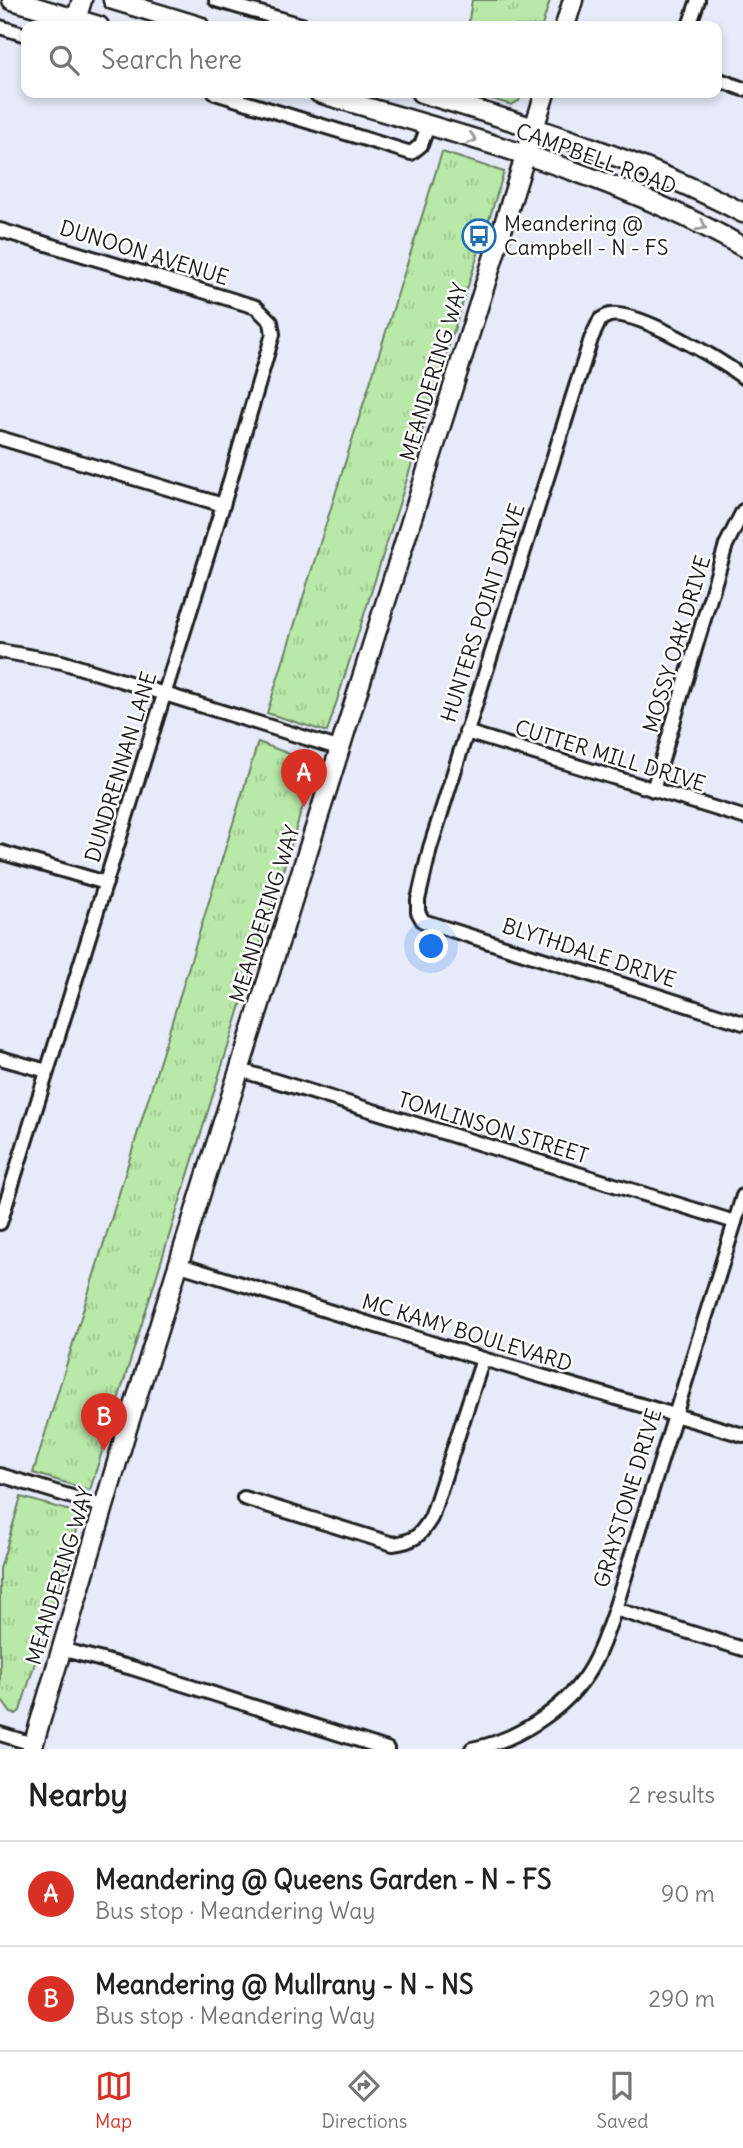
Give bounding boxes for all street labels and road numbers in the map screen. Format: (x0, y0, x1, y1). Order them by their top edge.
street label: CAMPBELL ROAD (512, 117, 680, 200)
street label: DUNOON AVENUE (56, 214, 232, 291)
street label: MEANDERING WAY (394, 279, 474, 464)
street label: HUNTERS POINT DRIVE (434, 500, 531, 726)
street label: MOSSY OAK DRIVE (637, 552, 716, 736)
street label: DUNDRENNAN LANE (79, 668, 162, 866)
street label: CUTTER MILL DRIVE (512, 714, 709, 797)
street label: MEANDERING WAY (223, 822, 306, 1006)
street label: BLYTHDALE DRIVE (499, 912, 679, 993)
street label: TOMLINSON STREET (395, 1086, 592, 1169)
street label: MC KAMY BOULEVARD (359, 1288, 576, 1377)
street label: GRAYSTONE DRIVE (587, 1405, 668, 1591)
street label: MEANDERING WAY (20, 1483, 100, 1668)

